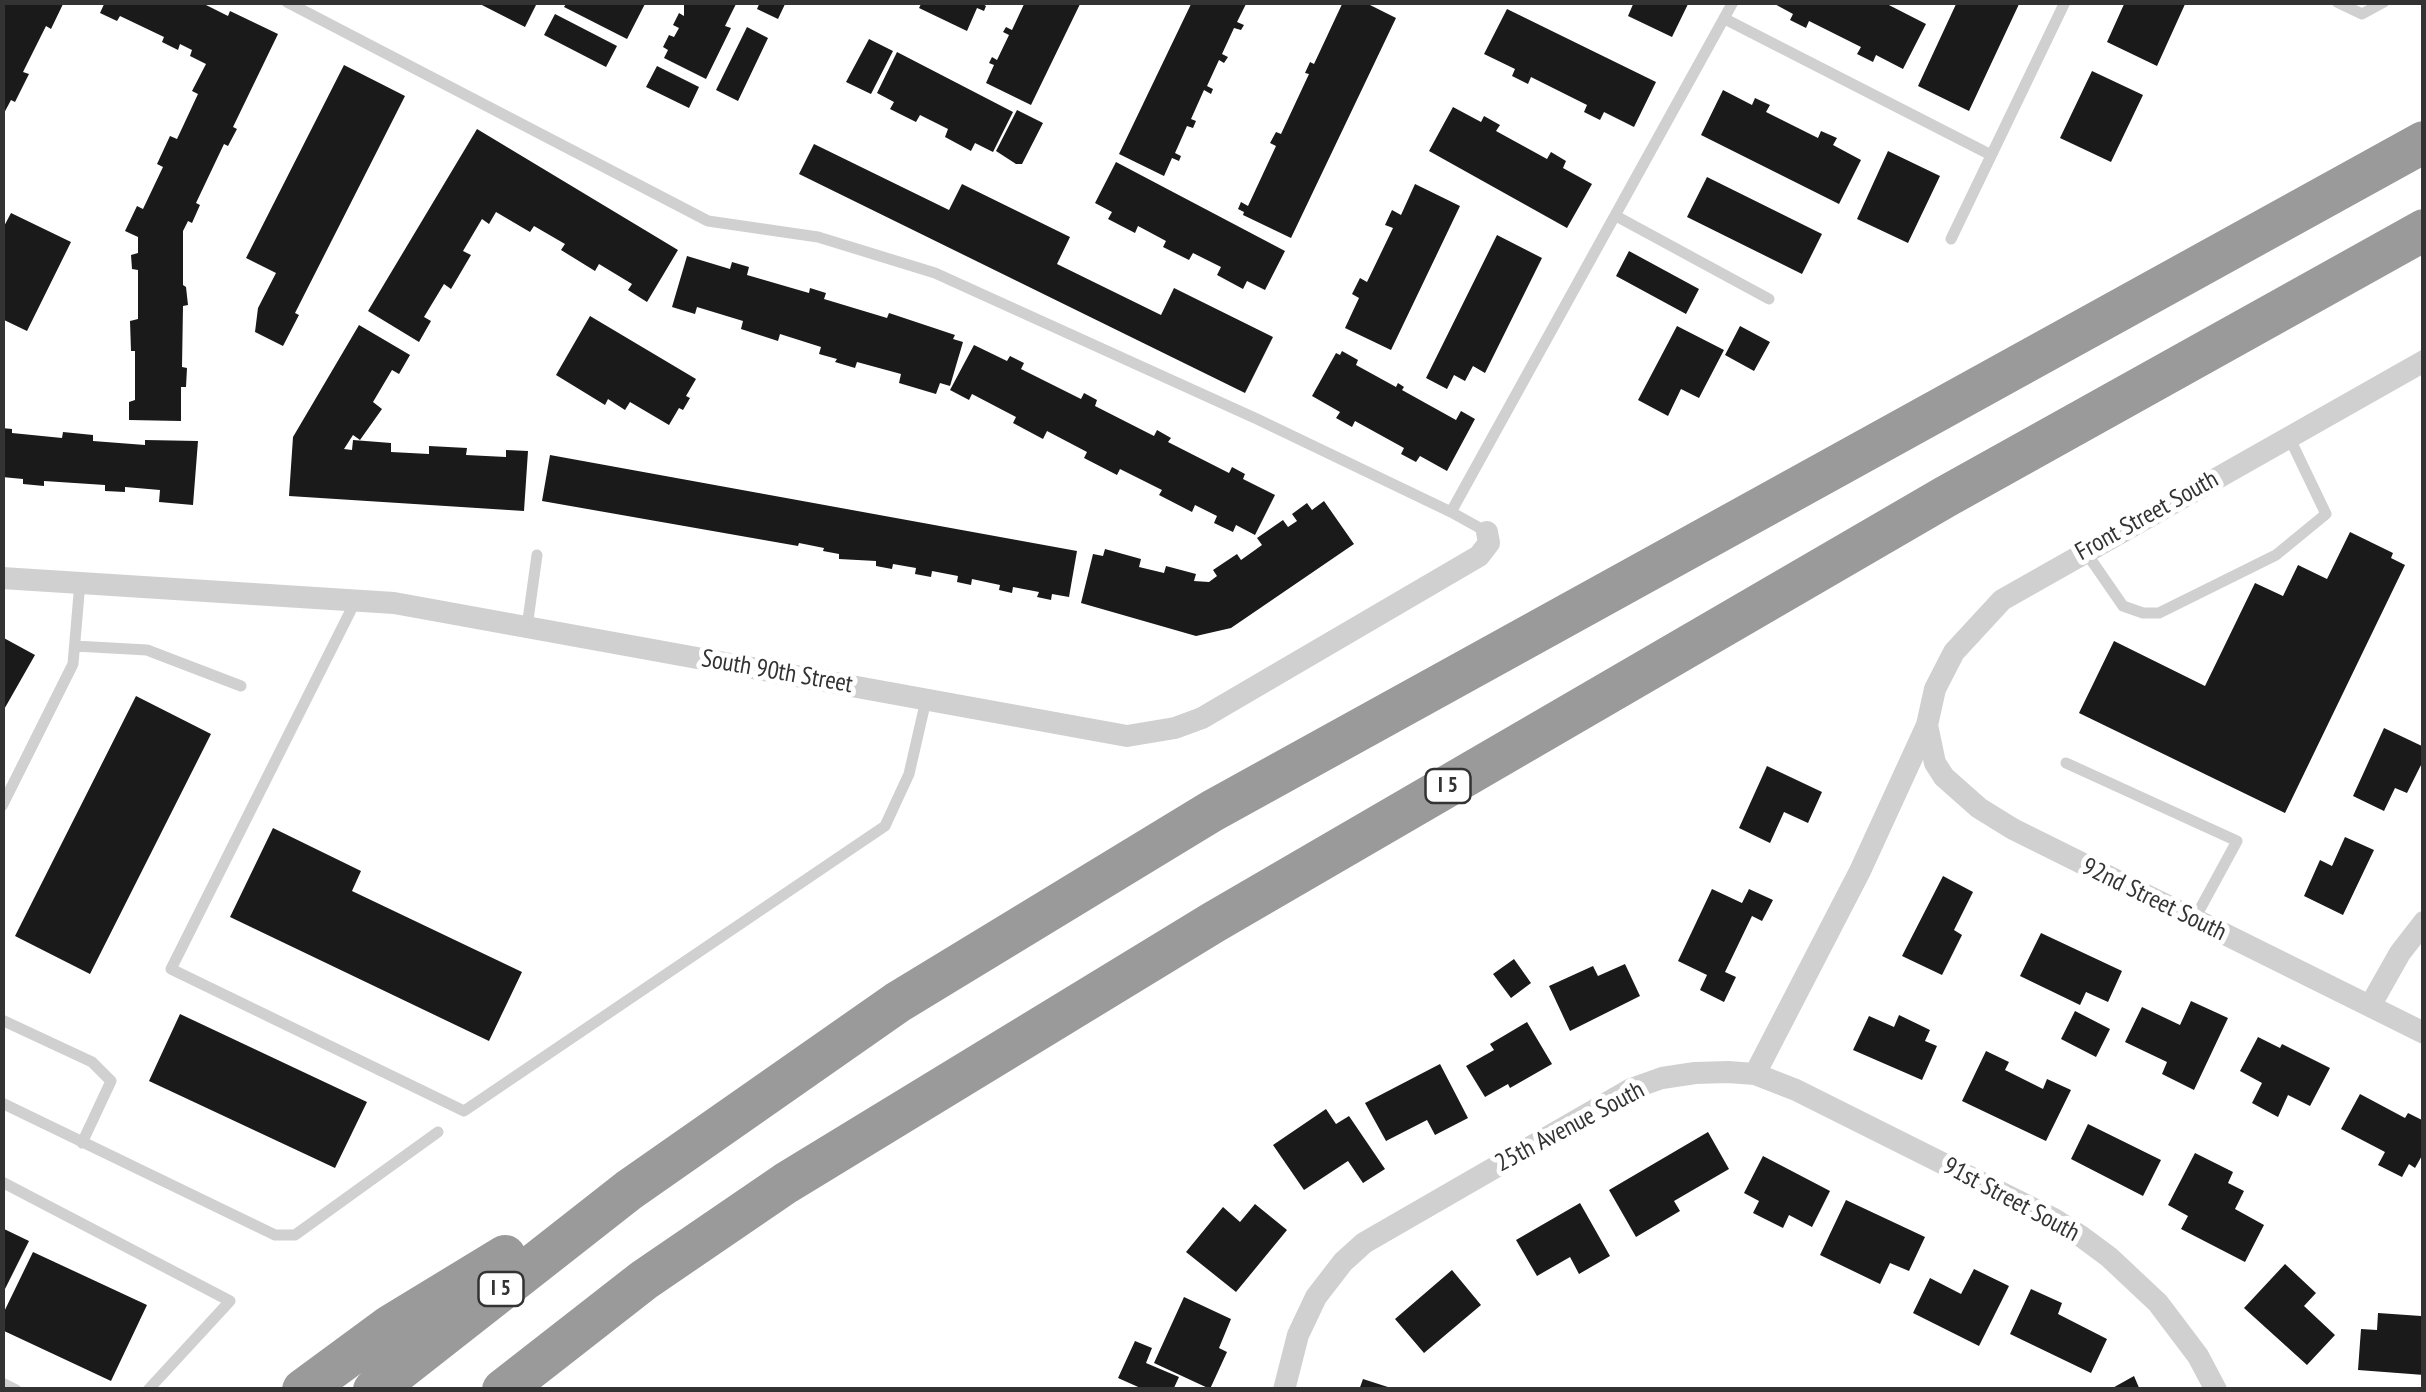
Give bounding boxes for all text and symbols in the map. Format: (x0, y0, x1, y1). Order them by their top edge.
street label: Front Street South (2070, 464, 2224, 568)
street label: South 90th Street (699, 644, 855, 700)
road number: I 5 (1426, 769, 1470, 803)
street label: 92nd Street South (2077, 852, 2231, 948)
street label: 25th Avenue South (1490, 1075, 1650, 1179)
street label: 91st Street South (1938, 1151, 2084, 1249)
road number: I 5 (478, 1272, 524, 1306)

